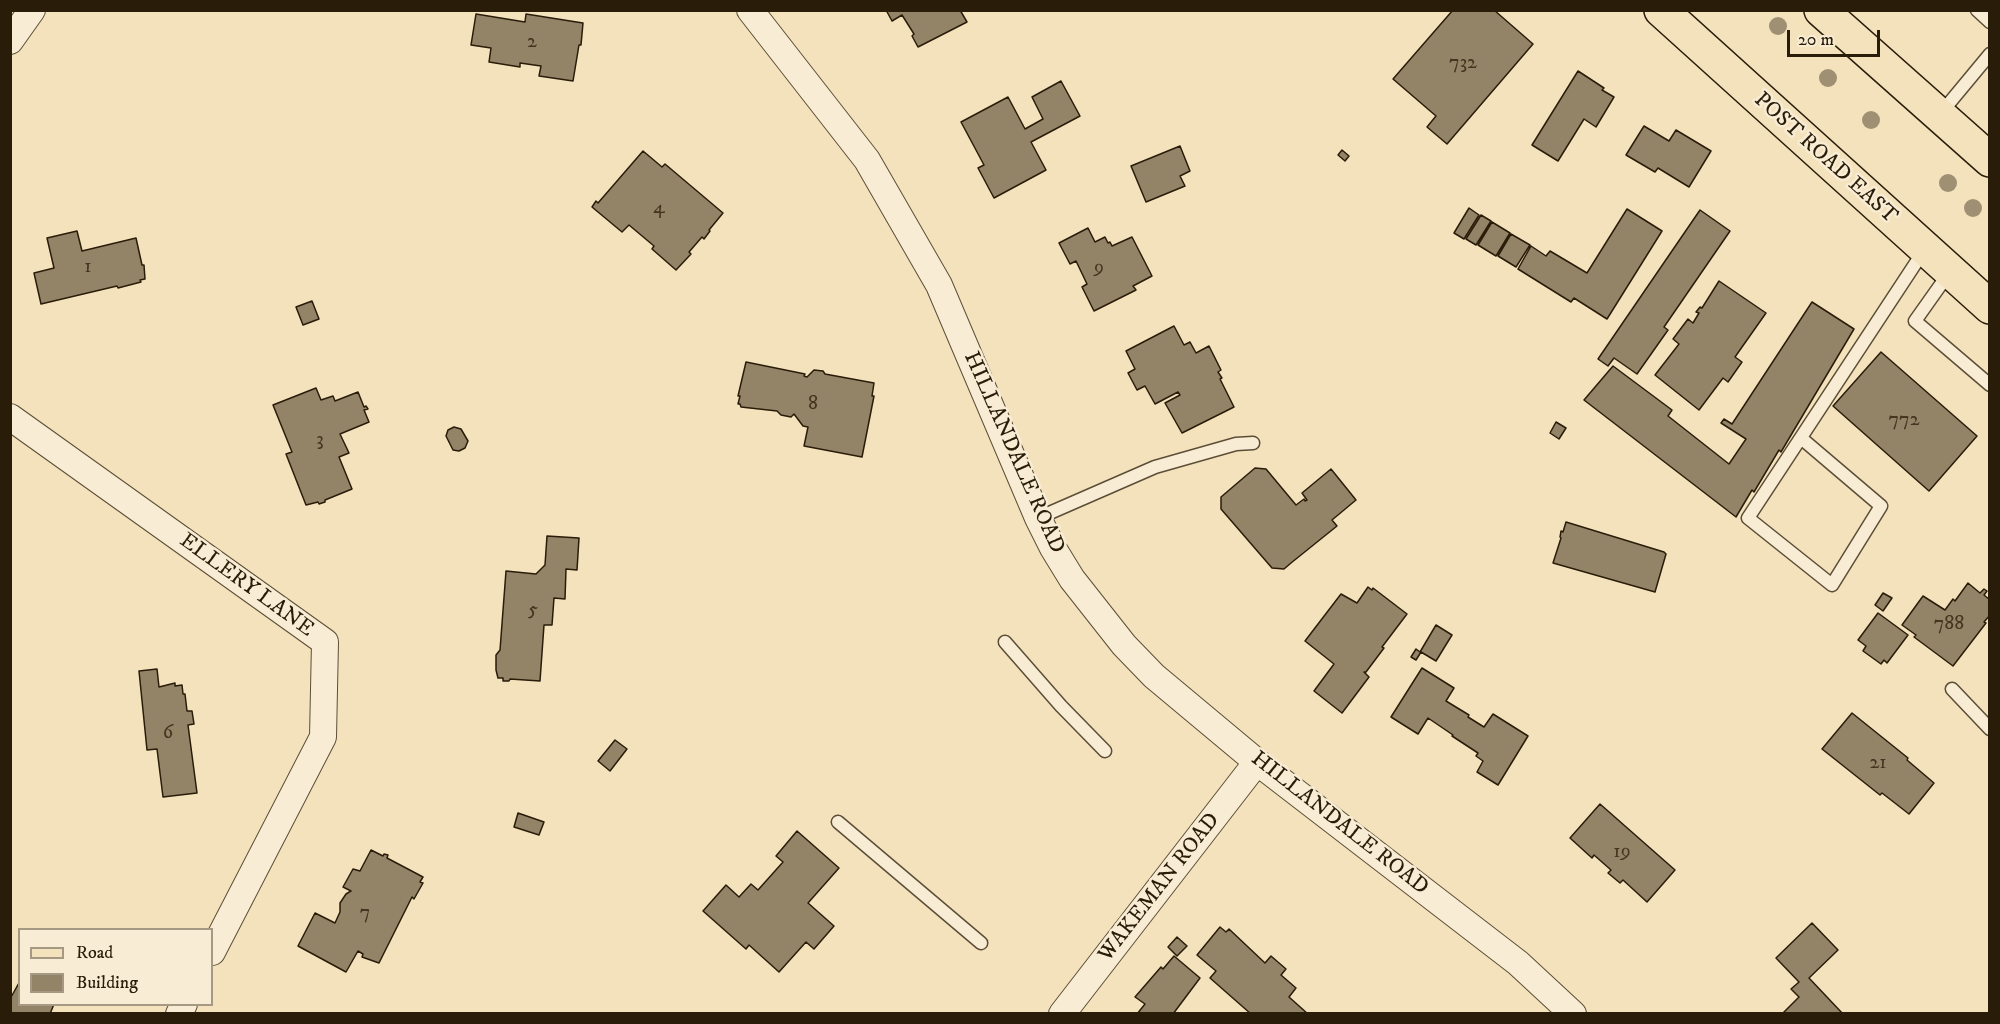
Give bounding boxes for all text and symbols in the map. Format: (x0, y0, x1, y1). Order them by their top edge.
scale bar (1790, 18, 1883, 56)
text: 20 m (1798, 29, 1834, 51)
house number: 2 (527, 31, 537, 55)
house number: 732 (1449, 52, 1477, 76)
street label: POST ROAD EAST (1748, 88, 1902, 230)
house number: 4 (653, 197, 665, 221)
house number: 1 (84, 256, 92, 280)
house number: 9 (1094, 257, 1104, 281)
street label: HILLANDALE ROAD (957, 348, 1069, 558)
house number: 8 (808, 393, 818, 417)
house number: 772 (1889, 409, 1919, 433)
house number: 3 (316, 429, 324, 453)
street label: ELLERY LANE (174, 528, 318, 644)
house number: 5 (528, 599, 538, 623)
house number: 788 (1934, 613, 1964, 637)
house number: 6 (163, 722, 173, 746)
street label: HILLANDALE ROAD (1245, 746, 1433, 902)
house number: 21 (1869, 752, 1887, 776)
street label: WAKEMAN ROAD (1094, 808, 1226, 968)
house number: 19 (1613, 841, 1631, 865)
house number: 7 (360, 902, 370, 926)
legend (18, 928, 213, 1006)
text: Road (76, 942, 113, 964)
text: Building (76, 972, 138, 994)

